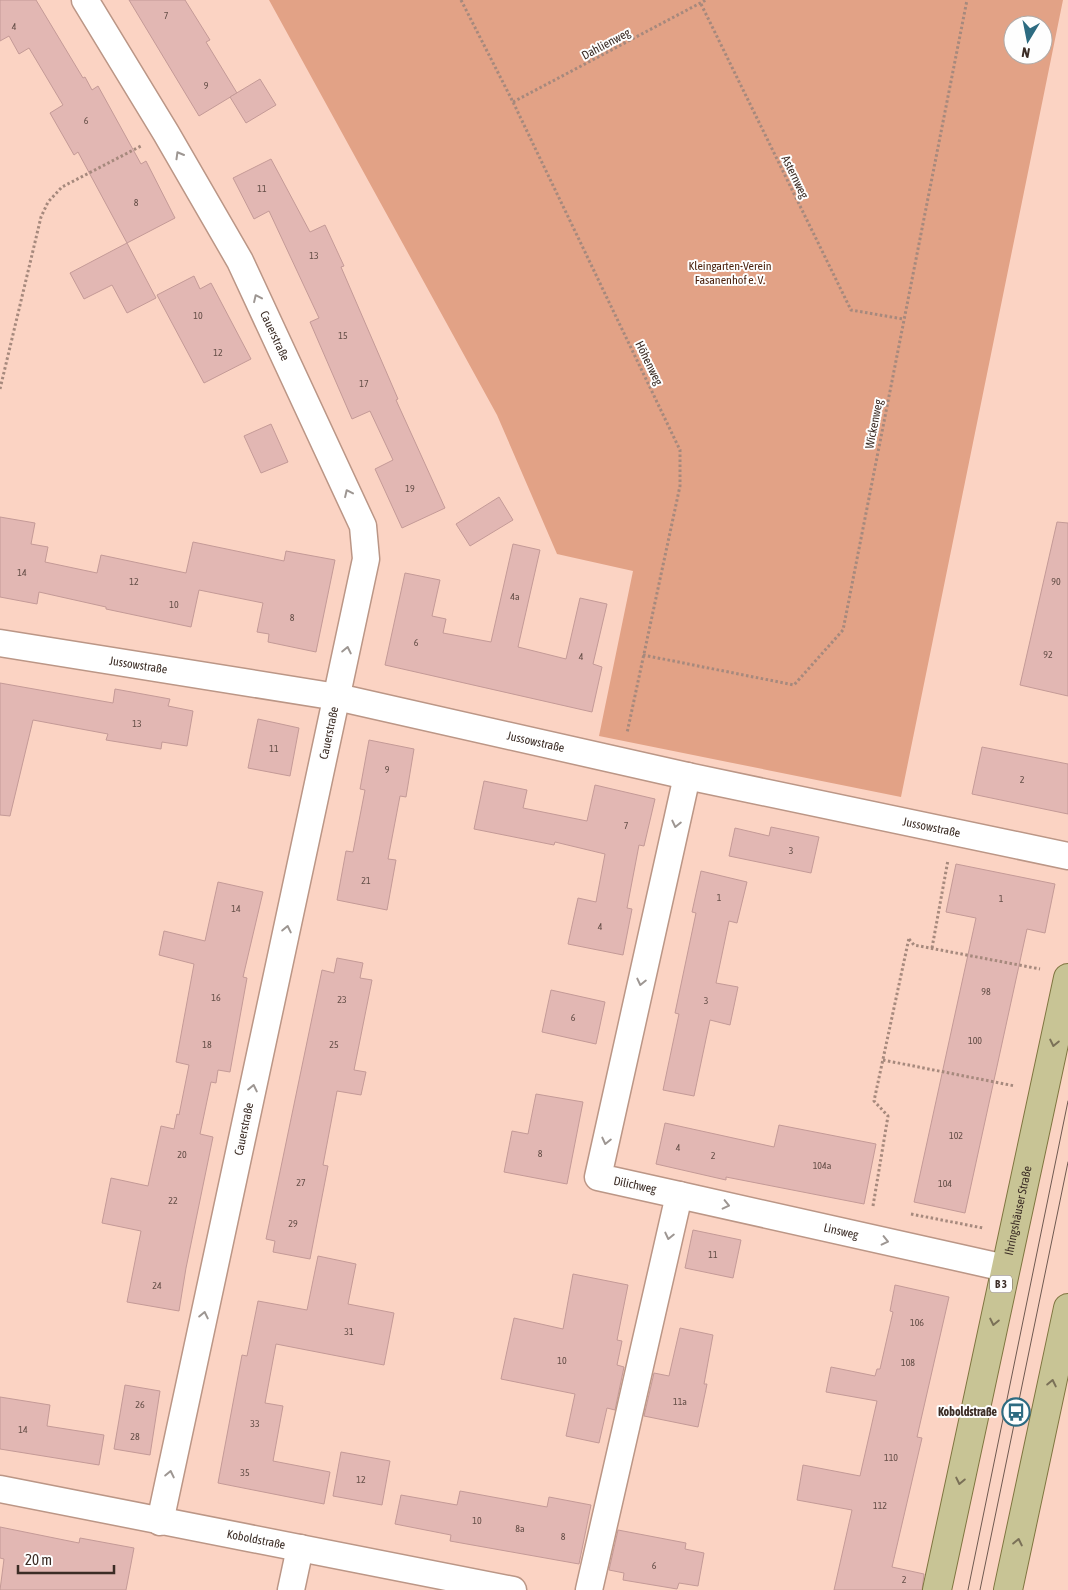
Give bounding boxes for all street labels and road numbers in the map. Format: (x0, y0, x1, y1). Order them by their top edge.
street label: Dahlienweg (579, 25, 633, 63)
street label: Asternweg (779, 153, 812, 201)
street label: Cauerstraße (257, 309, 292, 363)
street label: Höhenweg (632, 339, 666, 388)
street label: Wickenweg (862, 397, 886, 450)
street label: Jussowstraße (108, 654, 168, 677)
street label: Cauerstraße (317, 705, 341, 761)
street label: Jussowstraße (506, 729, 566, 755)
street label: Jussowstraße (901, 814, 962, 840)
street label: Cauerstraße (232, 1101, 256, 1157)
street label: Ihringshäuser Straße (1002, 1165, 1035, 1257)
street label: Dilichweg (612, 1174, 658, 1197)
street label: Linsweg (822, 1221, 860, 1242)
road number: B 3 (990, 1276, 1012, 1292)
street label: Koboldstraße (226, 1527, 286, 1552)

